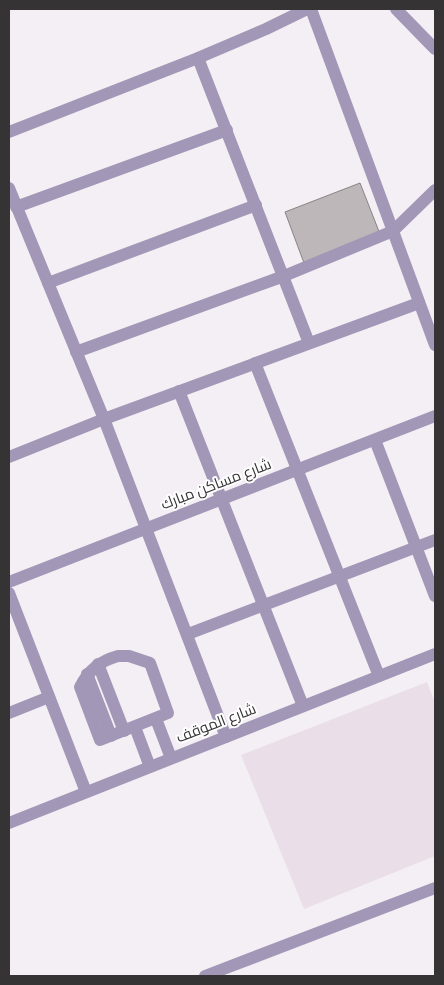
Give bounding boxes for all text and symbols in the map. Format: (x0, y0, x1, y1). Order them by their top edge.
street label: شارع مساكن مبارك (157, 453, 275, 515)
street label: شارع الموقف (173, 698, 259, 748)

